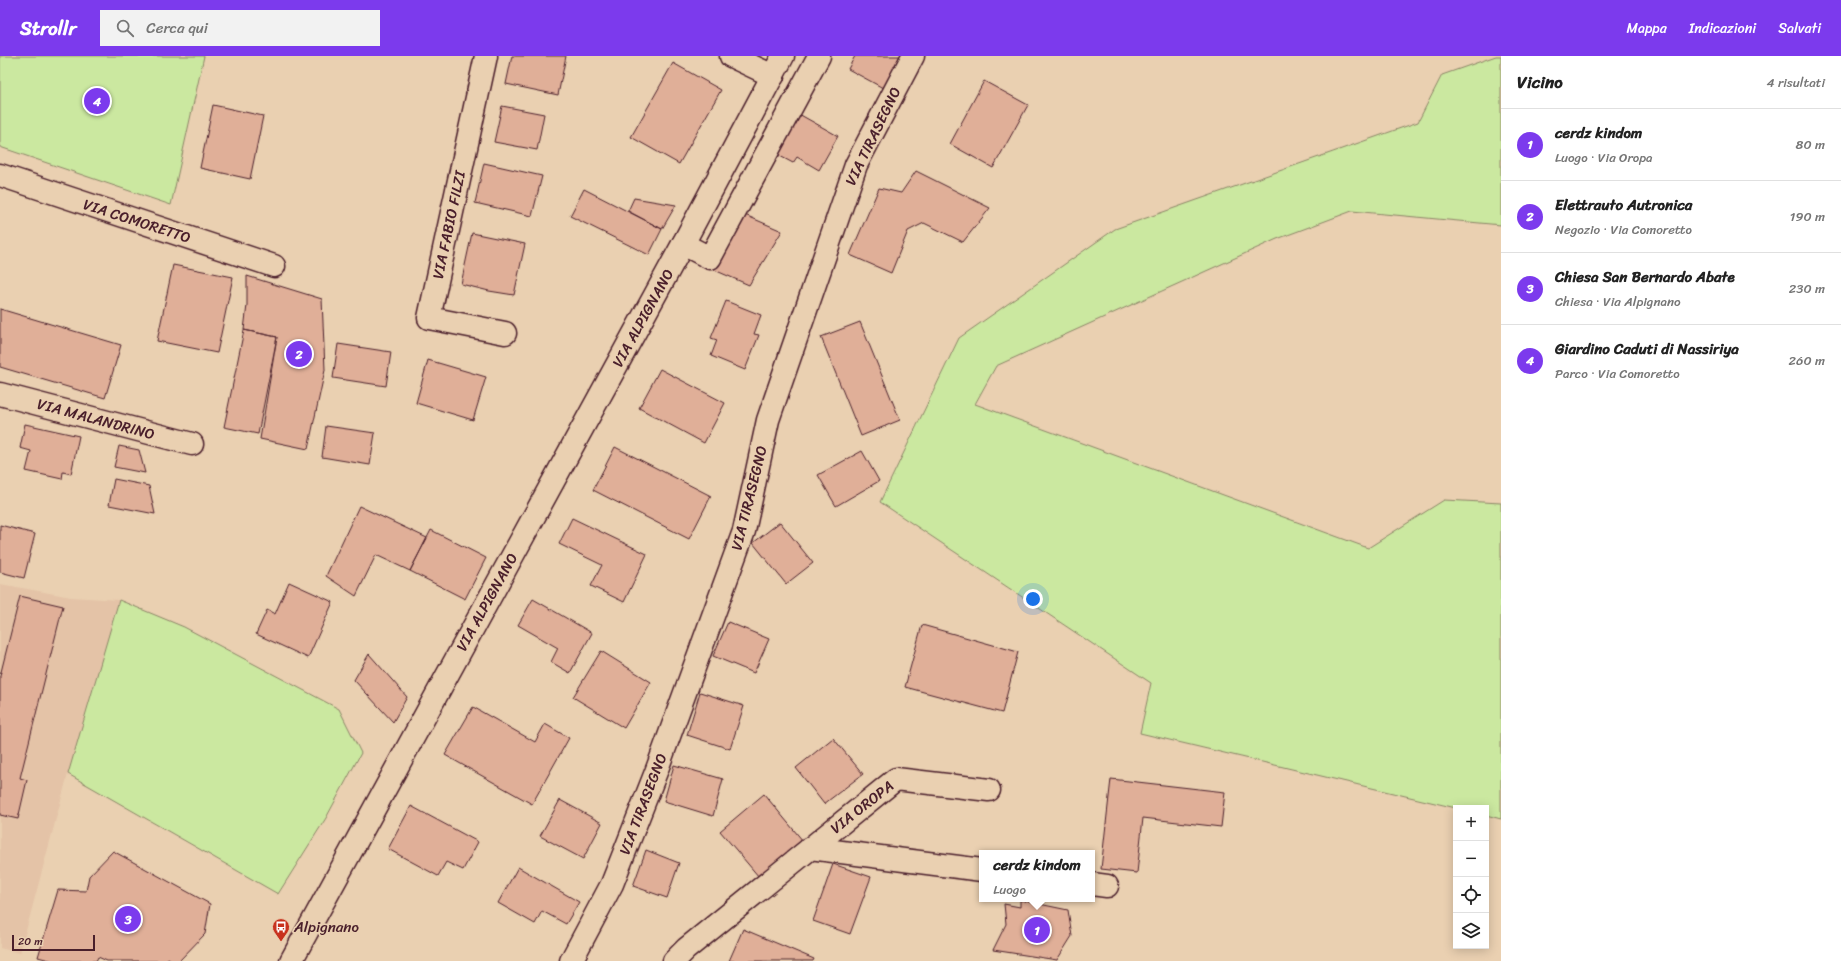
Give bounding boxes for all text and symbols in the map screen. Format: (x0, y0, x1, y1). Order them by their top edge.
search box (100, 10, 380, 46)
text: Strollr (20, 12, 76, 45)
text: Cerca qui (146, 15, 208, 41)
text: Mappa (1626, 16, 1667, 41)
text: Indicazioni (1689, 16, 1756, 41)
text: Salvati (1778, 16, 1821, 41)
icon: search (114, 17, 136, 39)
text: Vicino (1517, 67, 1563, 97)
text: 4 risultati (1766, 71, 1825, 94)
street label: VIA TIRASEGNO (838, 82, 908, 190)
pin: 4 (84, 86, 110, 116)
text: cerdz kindom (1555, 120, 1642, 146)
text: 1 (1527, 133, 1533, 156)
text: 80 m (1796, 133, 1825, 156)
text: Luogo · Via Oropa (1555, 146, 1653, 169)
street label: VIA FABIO FILZI (425, 168, 473, 281)
street label: VIA COMORETTO (80, 191, 194, 251)
text: Elettrauto Autronica (1555, 192, 1692, 218)
text: 2 (1526, 205, 1534, 228)
text: 190 m (1790, 205, 1825, 228)
text: Negozio · Via Comoretto (1555, 218, 1692, 241)
street label: VIA ALPIGNANO (605, 264, 681, 372)
text: Chiesa San Bernardo Abate (1555, 264, 1735, 290)
text: 3 (1526, 277, 1534, 300)
text: 230 m (1789, 277, 1825, 300)
text: Chiesa · Via Alpignano (1555, 290, 1681, 313)
text: Giardino Caduti di Nassiriya (1555, 336, 1739, 362)
pin: 2 (286, 339, 312, 369)
text: 4 (1526, 349, 1534, 372)
text: 260 m (1789, 349, 1825, 372)
text: Parco · Via Comoretto (1555, 362, 1680, 385)
street label: VIA MALANDRINO (34, 391, 158, 447)
street label: VIA TIRASEGNO (723, 443, 775, 553)
street label: VIA ALPIGNANO (449, 548, 525, 656)
your location (1023, 589, 1043, 609)
street label: VIA TIRASEGNO (612, 749, 674, 859)
street label: VIA OROPA (824, 774, 900, 840)
map controls (1453, 805, 1489, 949)
button: + (1453, 805, 1489, 841)
button: − (1453, 841, 1489, 877)
popup (979, 850, 1095, 902)
text: cerdz kindom (993, 852, 1081, 878)
button: locate (1453, 877, 1489, 913)
text: Luogo (993, 878, 1026, 901)
pin: 3 (115, 904, 141, 934)
button: layers (1453, 913, 1489, 949)
place label: Alpignano (293, 914, 359, 940)
pin: 1 (1024, 915, 1050, 945)
bus stop icon: Alpignano (271, 917, 291, 942)
text: 20 m (18, 932, 43, 951)
scale bar (12, 933, 95, 952)

